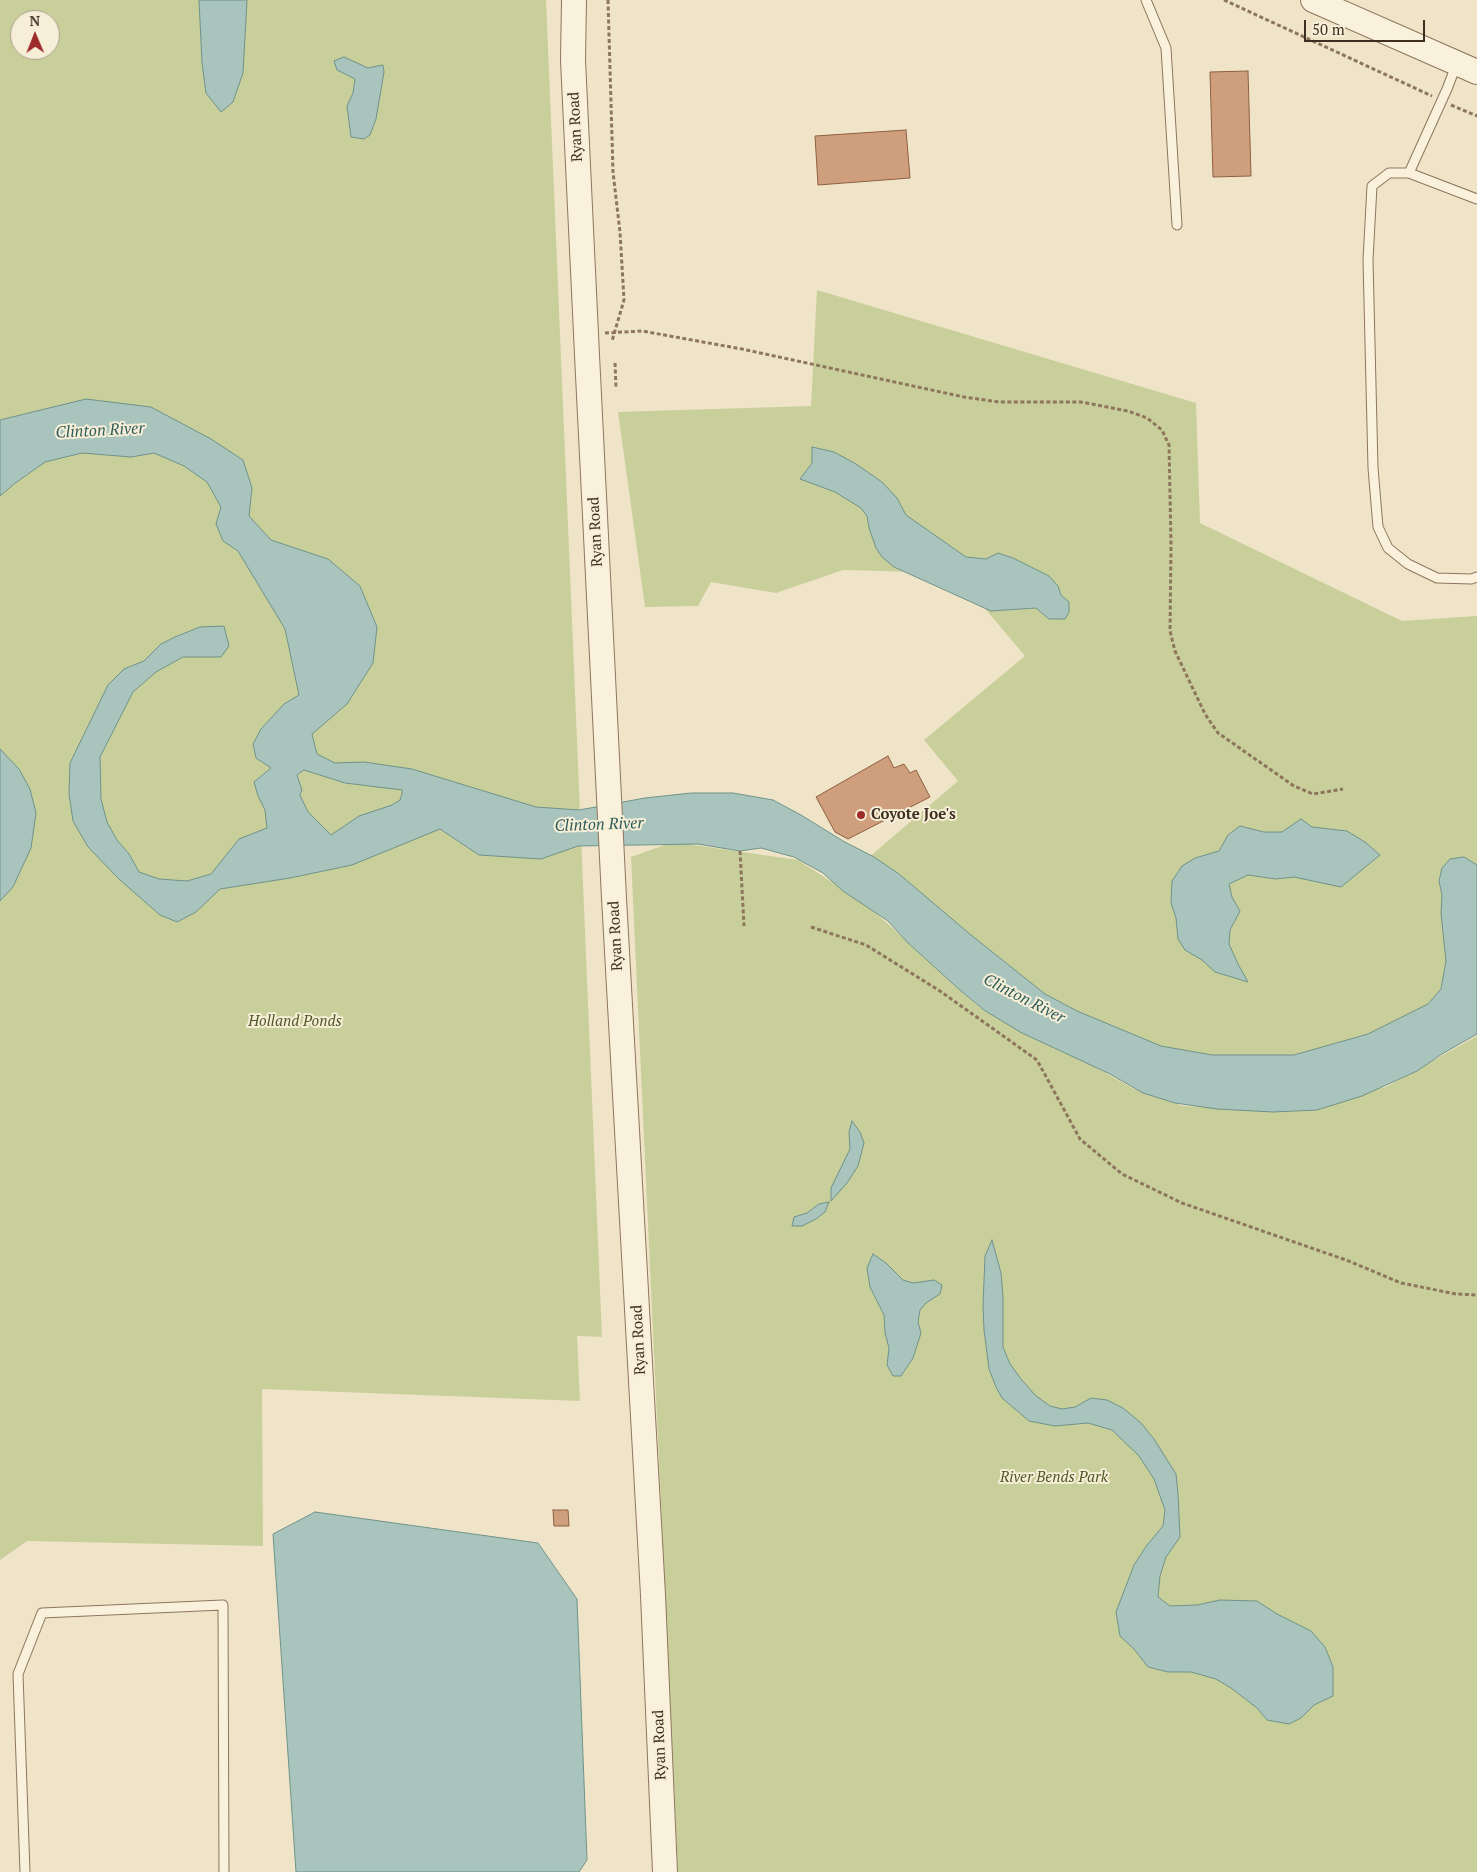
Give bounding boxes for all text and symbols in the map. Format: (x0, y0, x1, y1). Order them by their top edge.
north arrow (10, 10, 60, 60)
scale bar (1307, 10, 1428, 42)
text: N (29, 11, 40, 30)
text: 50 m (1312, 19, 1345, 39)
street label: Ryan Road (565, 91, 587, 163)
water label: Clinton River (55, 419, 145, 443)
street label: Ryan Road (585, 496, 607, 568)
place label: Coyote Joe's (871, 806, 956, 824)
marker: Coyote Joe's (855, 809, 867, 821)
water label: Clinton River (554, 814, 644, 836)
street label: Ryan Road (605, 900, 627, 972)
water label: Clinton River (980, 970, 1068, 1028)
park label: Holland Ponds (248, 1013, 342, 1031)
street label: Ryan Road (628, 1304, 650, 1376)
park label: River Bends Park (1000, 1469, 1108, 1487)
street label: Ryan Road (650, 1710, 670, 1780)

